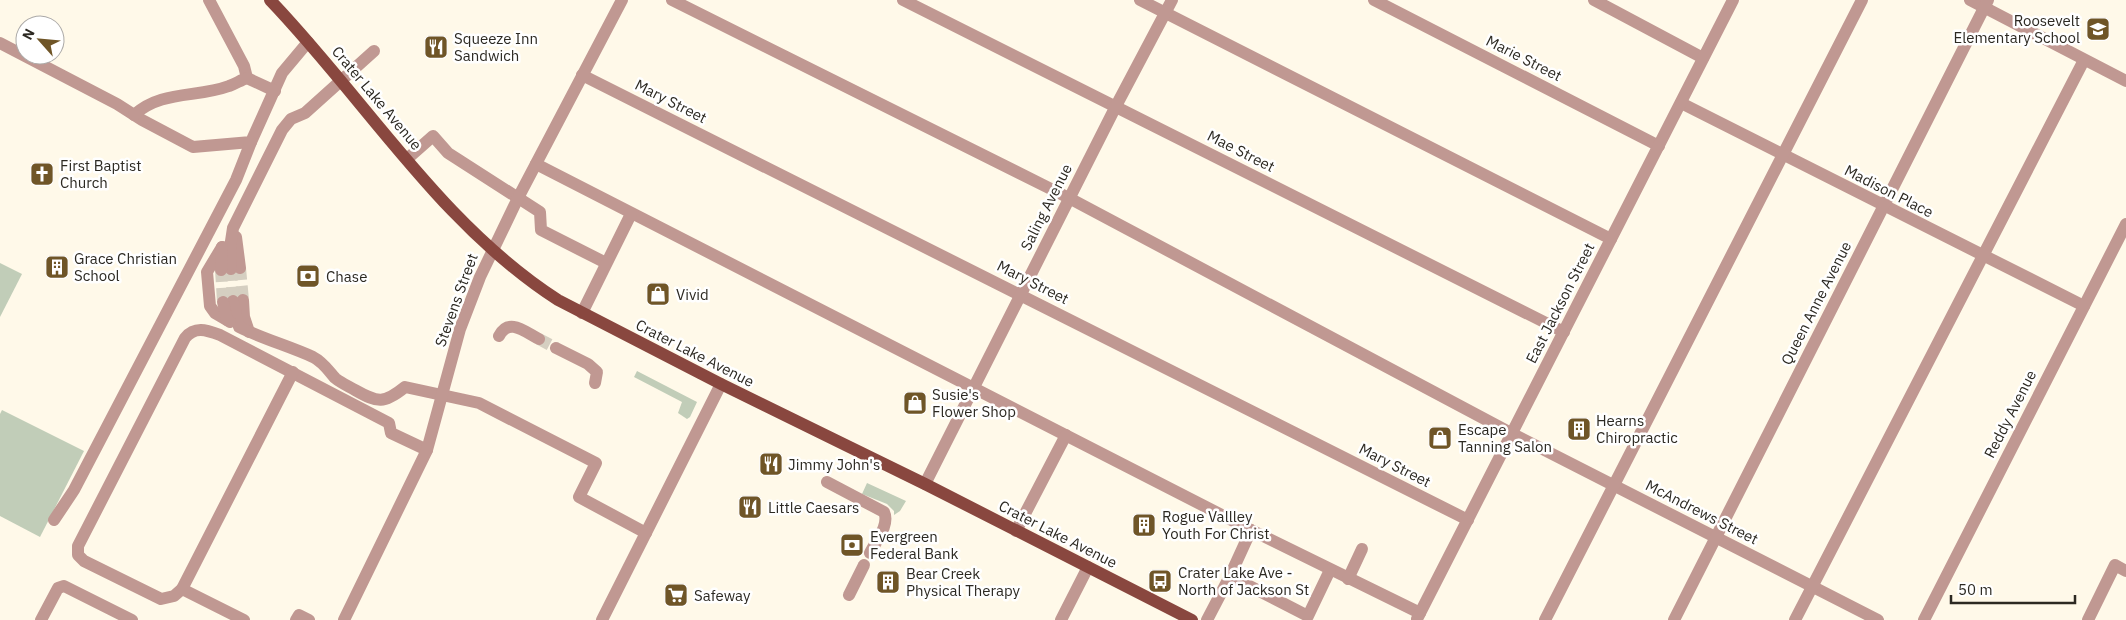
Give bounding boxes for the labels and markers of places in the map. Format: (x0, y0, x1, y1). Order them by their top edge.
place label: Roosevelt Elementary School (1953, 11, 2080, 47)
school or university icon: Roosevelt Elementary School (2085, 16, 2111, 42)
place label: Squeeze Inn Sandwich (454, 29, 538, 65)
restaurant icon: Squeeze Inn Sandwich (423, 34, 449, 60)
place label: First Baptist Church (60, 156, 142, 192)
church icon: First Baptist Church (29, 161, 55, 187)
place label: Grace Christian School (74, 249, 177, 285)
building icon: Grace Christian School (44, 254, 70, 280)
bank icon: Chase (295, 263, 321, 289)
place label: Chase (326, 267, 367, 286)
shop icon: Vivid (645, 281, 671, 307)
place label: Vivid (676, 285, 709, 304)
place label: Susie's Flower Shop (932, 385, 1016, 421)
shop icon: Susie's Flower Shop (902, 390, 928, 416)
place label: Hearns Chiropractic (1596, 411, 1678, 447)
building icon: Hearns Chiropractic (1566, 416, 1592, 442)
place label: Escape Tanning Salon (1458, 420, 1552, 456)
shop icon: Escape Tanning Salon (1427, 425, 1453, 451)
restaurant icon: Jimmy John's (758, 451, 784, 477)
place label: Jimmy John's (788, 455, 880, 474)
restaurant icon: Little Caesars (737, 494, 763, 520)
place label: Little Caesars (768, 498, 859, 517)
place label: Rogue Vallley Youth For Christ (1162, 507, 1269, 543)
building icon: Rogue Vallley Youth For Christ (1131, 512, 1157, 538)
place label: Evergreen Federal Bank (870, 527, 959, 563)
bank icon: Evergreen Federal Bank (839, 532, 865, 558)
place label: Crater Lake Ave - North of Jackson St (1178, 563, 1309, 599)
place label: Bear Creek Physical Therapy (906, 564, 1021, 600)
bus stop icon: Crater Lake Ave - North of Jackson St (1147, 568, 1173, 594)
building icon: Bear Creek Physical Therapy (875, 569, 901, 595)
supermarket icon: Safeway (663, 582, 689, 608)
place label: Safeway (694, 586, 751, 605)

